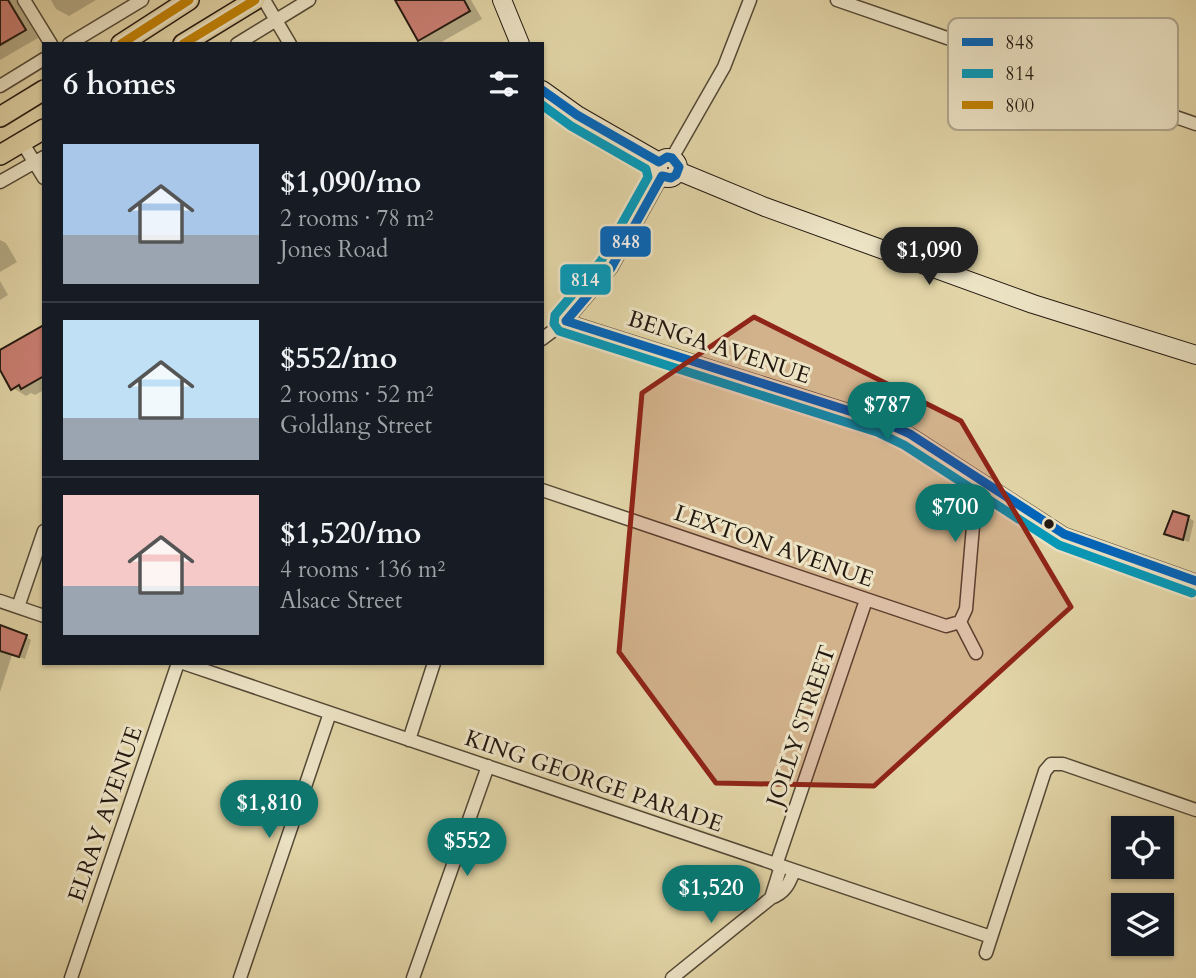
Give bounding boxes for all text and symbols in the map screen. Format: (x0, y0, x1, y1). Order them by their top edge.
legend (948, 18, 1178, 130)
text: 848 (1005, 30, 1034, 56)
text: 814 (1005, 61, 1034, 87)
text: 6 homes (63, 64, 176, 105)
icon: filters (485, 65, 523, 103)
text: 800 (1005, 93, 1034, 119)
text: $1,090/mo (280, 162, 421, 203)
icon: home (119, 172, 203, 256)
text: 2 rooms · 78 m² (280, 203, 433, 234)
line badge: 848 (599, 225, 652, 258)
pin: $1,090 (872, 228, 986, 287)
text: 848 (611, 229, 641, 255)
text: Jones Road (280, 234, 388, 265)
text: $1,090 (896, 234, 962, 265)
line badge: 814 (559, 263, 612, 296)
text: 814 (570, 267, 600, 293)
street label: BENGA AVENUE (624, 303, 814, 391)
text: $552/mo (280, 338, 397, 379)
icon: home (119, 348, 203, 432)
text: 2 rooms · 52 m² (280, 379, 433, 410)
pin: $787 (846, 382, 928, 442)
text: $787 (863, 389, 911, 420)
text: Goldlang Street (280, 410, 432, 441)
pin: $700 (914, 484, 996, 544)
text: $700 (931, 491, 979, 522)
street label: LEXTON AVENUE (670, 497, 878, 595)
text: $1,520/mo (280, 513, 421, 554)
unlabelled marker (1042, 517, 1056, 531)
icon: home (119, 523, 203, 607)
text: 4 rooms · 136 m² (280, 554, 445, 585)
text: Alsace Street (280, 585, 402, 616)
street label: JOLLY STREET (758, 641, 843, 813)
street label: ELRAY AVENUE (60, 722, 150, 906)
street label: KING GEORGE PARADE (461, 722, 727, 840)
pin: $1,810 (212, 780, 326, 840)
text: $1,810 (236, 787, 302, 818)
map controls (1111, 816, 1174, 956)
button: locate (1111, 816, 1174, 879)
pin: $552 (426, 818, 508, 878)
text: $552 (443, 825, 491, 856)
pin: $1,520 (654, 866, 768, 925)
text: $1,520 (678, 872, 744, 903)
button: layers (1111, 893, 1174, 956)

